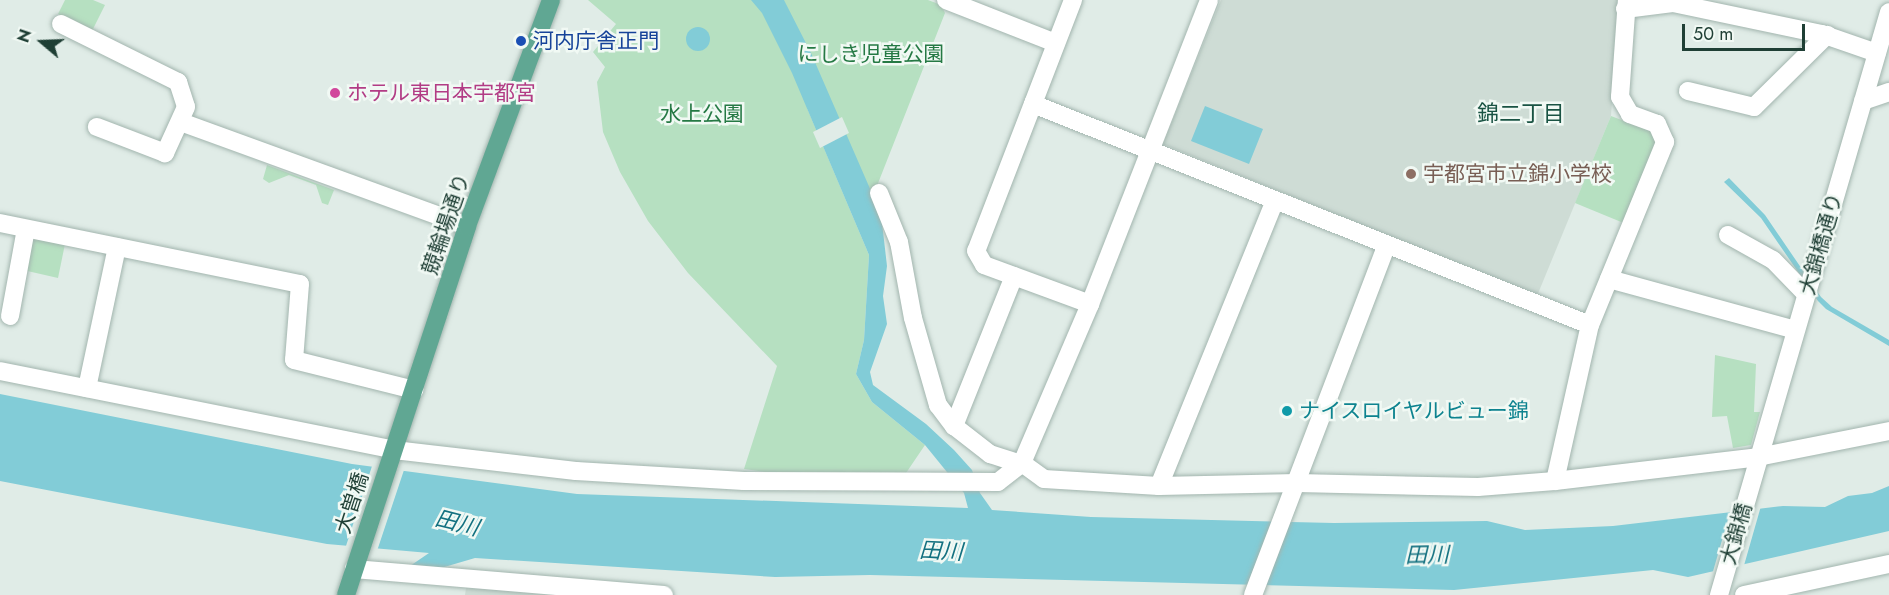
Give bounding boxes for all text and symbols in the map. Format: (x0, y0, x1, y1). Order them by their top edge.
north arrow (12, 12, 72, 72)
scale bar (1685, 12, 1808, 50)
text: 50 m (1693, 21, 1733, 47)
text: N (12, 26, 37, 46)
place label: 河内庁舎正門 (533, 28, 659, 54)
marker: 河内庁舎正門 (514, 34, 528, 48)
park label: にしき児童公園 (798, 41, 944, 67)
place label: ホテル東日本宇都宮 (347, 80, 536, 106)
marker: ホテル東日本宇都宮 (328, 86, 342, 100)
park label: 水上公園 (660, 101, 744, 127)
district label: 錦二丁目 (1477, 101, 1565, 127)
place label: 宇都宮市立錦小学校 (1423, 161, 1612, 187)
marker: 宇都宮市立錦小学校 (1404, 167, 1418, 181)
street label: 競輪場通り (417, 170, 475, 278)
street label: 大錦橋通り (1794, 190, 1848, 298)
place label: ナイスロイヤルビュー錦 (1299, 398, 1530, 424)
marker: ナイスロイヤルビュー錦 (1280, 404, 1294, 418)
street label: 大曽橋 (330, 469, 374, 537)
street label: 大錦橋 (1715, 500, 1757, 568)
water label: 田川 (432, 505, 482, 541)
water label: 田川 (918, 537, 964, 565)
water label: 田川 (1405, 541, 1449, 569)

